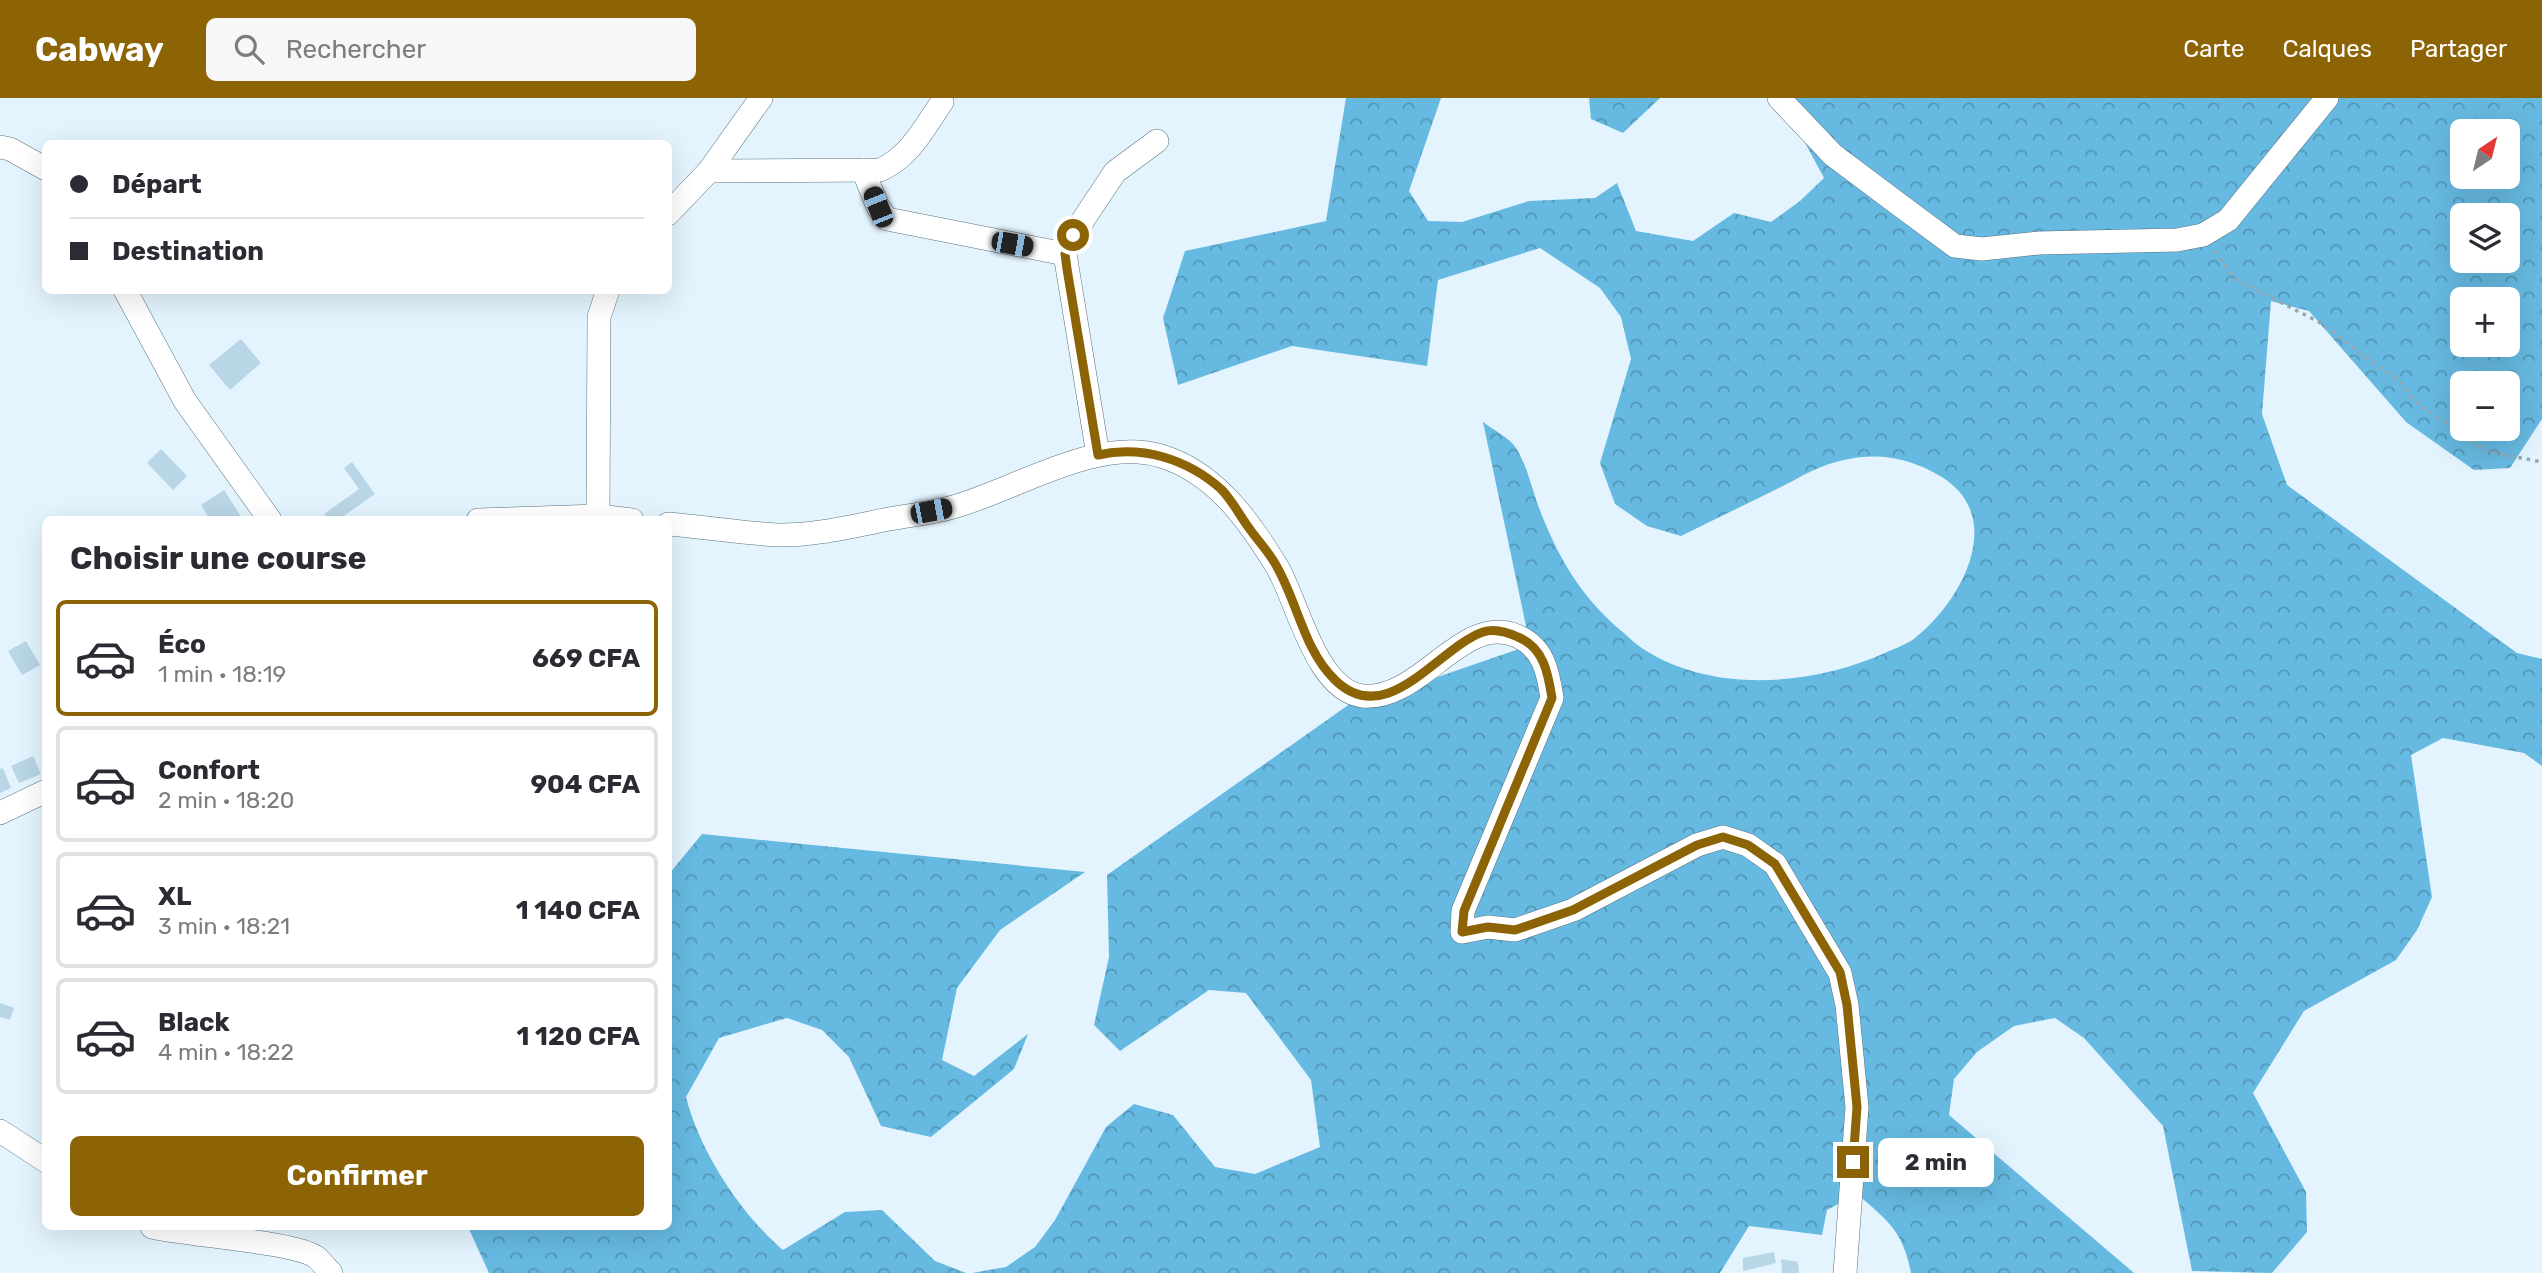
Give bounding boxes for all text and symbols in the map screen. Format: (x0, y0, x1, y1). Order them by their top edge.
search box (206, 18, 696, 81)
text: Cabway (35, 30, 164, 69)
icon: search (230, 30, 268, 68)
text: Rechercher (286, 34, 426, 65)
text: Carte (2183, 35, 2244, 63)
text: Calques (2282, 35, 2372, 63)
text: Partager (2410, 35, 2507, 63)
north arrow (2450, 119, 2520, 189)
map controls (2450, 119, 2520, 441)
text: Départ (112, 169, 202, 200)
car (861, 184, 896, 230)
button: layers (2450, 203, 2520, 273)
route start (1057, 219, 1089, 251)
car (990, 230, 1035, 258)
text: Destination (112, 236, 264, 267)
button: + (2450, 287, 2520, 357)
button: − (2450, 371, 2520, 441)
car (909, 497, 954, 525)
text: Choisir une course (70, 539, 367, 577)
icon: car (74, 627, 137, 690)
text: Éco (158, 629, 206, 660)
text: 669 CFA (532, 643, 640, 674)
text: 1 min · 18:19 (158, 660, 286, 688)
icon: car (74, 753, 137, 816)
text: Confort (158, 755, 260, 786)
text: 904 CFA (530, 769, 640, 800)
text: 2 min · 18:20 (158, 786, 294, 814)
icon: car (74, 879, 137, 942)
text: XL (158, 881, 191, 912)
text: 1 140 CFA (516, 895, 640, 926)
text: 3 min · 18:21 (158, 912, 290, 940)
icon: car (74, 1005, 137, 1068)
text: Black (158, 1007, 230, 1038)
text: 1 120 CFA (517, 1021, 640, 1052)
text: 4 min · 18:22 (158, 1038, 294, 1066)
button: Confirmer (70, 1136, 644, 1216)
callout: 2 min (1878, 1138, 1993, 1186)
route end (1837, 1146, 1869, 1178)
text: 2 min (1905, 1148, 1967, 1176)

